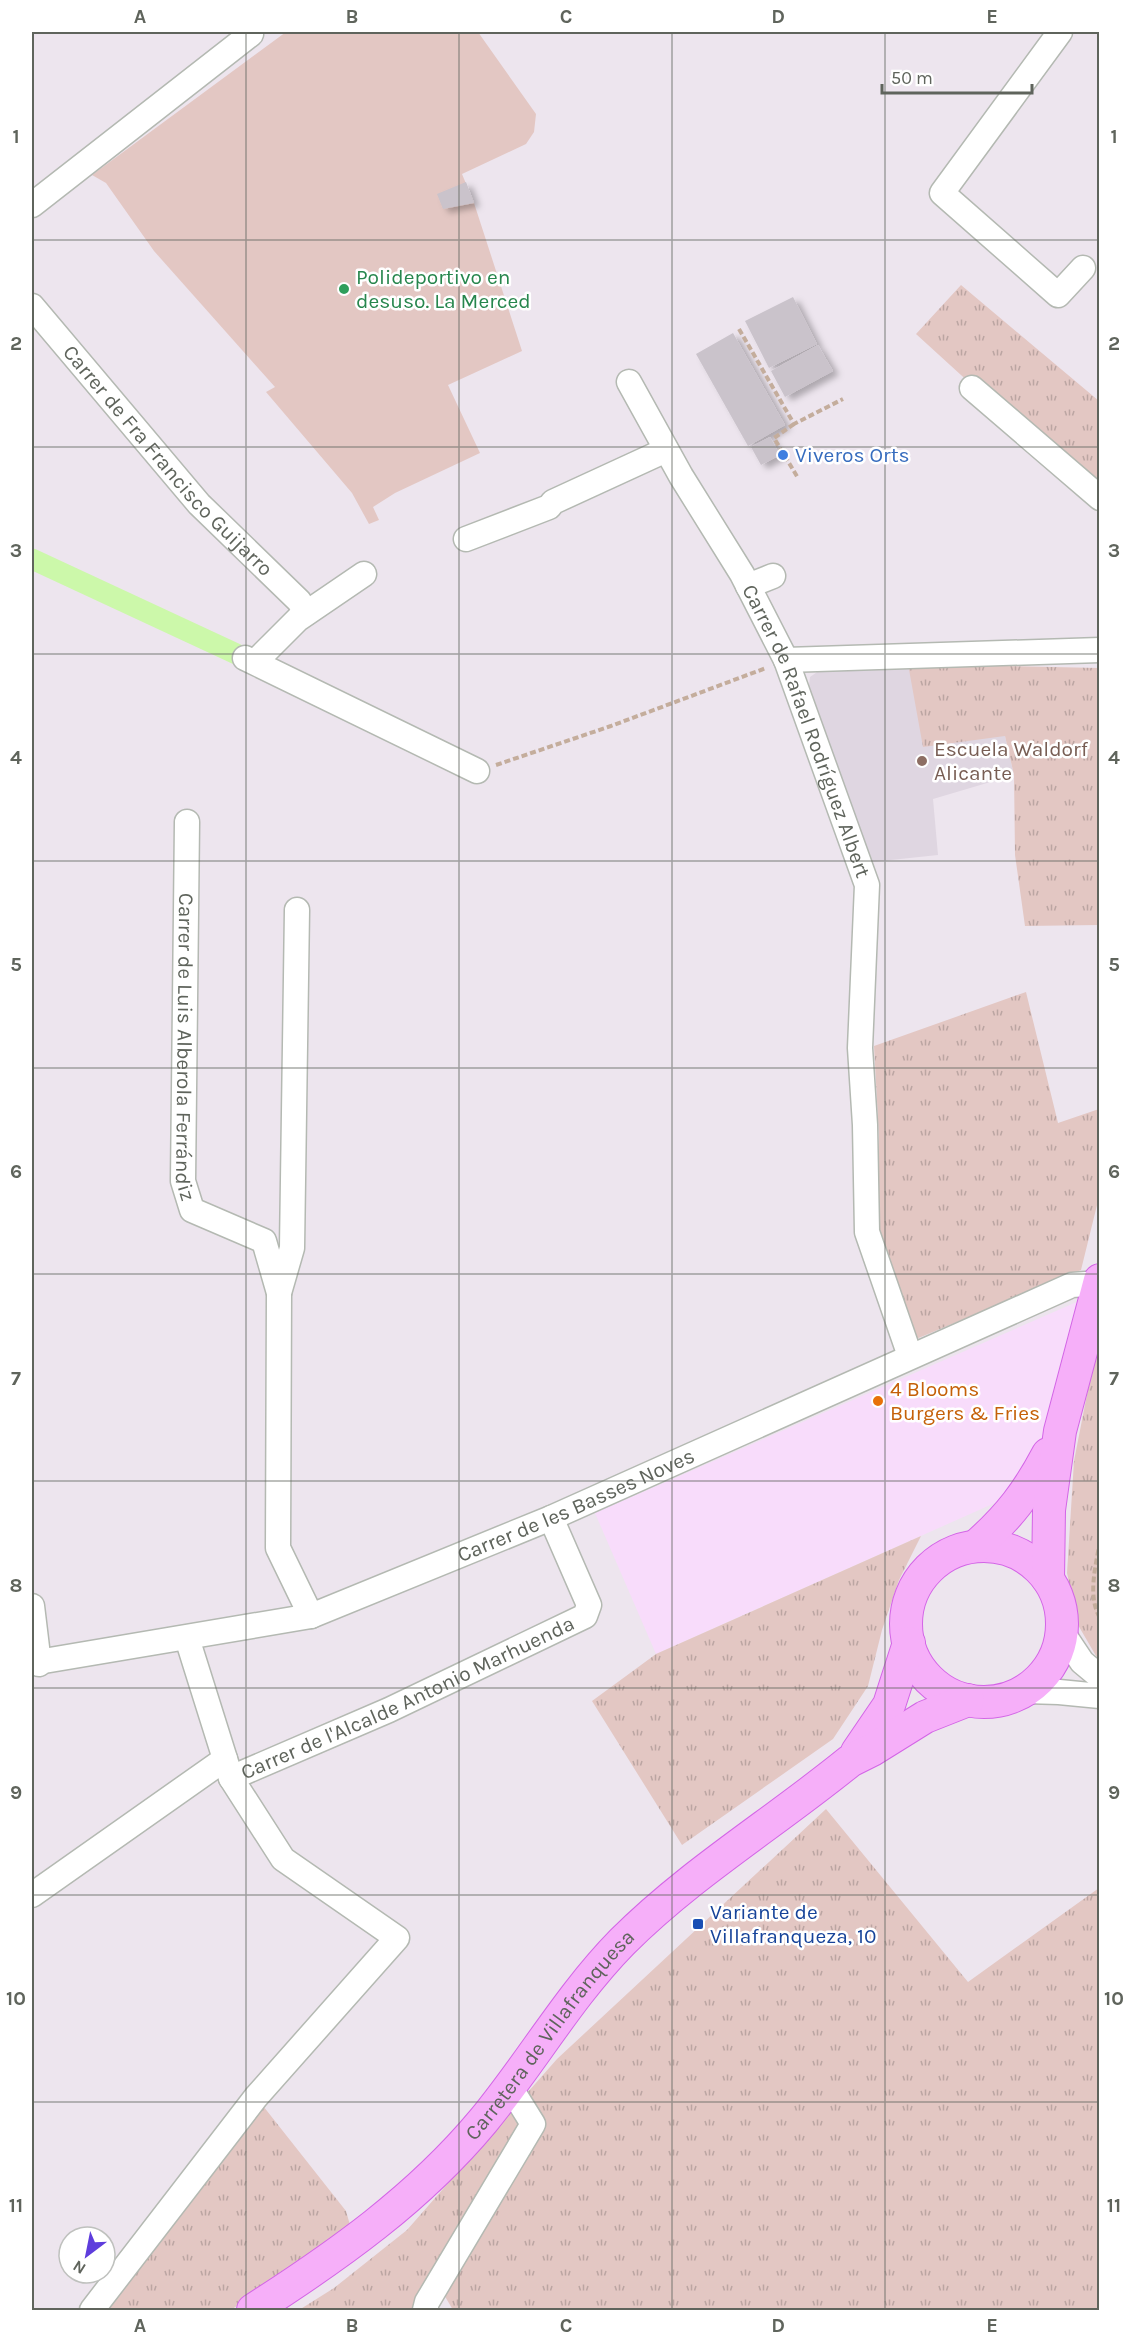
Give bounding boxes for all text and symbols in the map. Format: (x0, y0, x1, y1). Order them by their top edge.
text: A (134, 5, 147, 28)
text: B (346, 5, 358, 28)
text: C (560, 5, 572, 28)
text: D (771, 5, 785, 28)
text: E (986, 5, 998, 28)
scale bar (882, 57, 1032, 95)
text: 50 m (891, 67, 933, 89)
text: 1 (12, 125, 20, 148)
text: 1 (1110, 125, 1118, 148)
place label: Polideportivo en desuso. La Merced (356, 265, 531, 313)
marker: Polideportivo en desuso. La Merced (337, 282, 351, 296)
text: 2 (10, 332, 22, 355)
text: 2 (1108, 332, 1120, 355)
street label: Carrer de Fra Francisco Guijarro (58, 340, 278, 581)
place label: Viveros Orts (795, 443, 910, 467)
marker: Viveros Orts (776, 448, 790, 462)
text: 3 (10, 539, 22, 562)
text: 3 (1108, 539, 1120, 562)
street label: Carrer de Rafael Rodríguez Albert (737, 580, 875, 881)
place label: Escuela Waldorf Alicante (934, 737, 1089, 785)
text: 4 (10, 746, 22, 769)
text: 4 (1108, 746, 1120, 769)
marker: Escuela Waldorf Alicante (915, 754, 929, 768)
street label: Carrer de Luis Alberola Ferrándiz (171, 893, 200, 1204)
text: 5 (10, 953, 22, 976)
text: 5 (1108, 953, 1120, 976)
text: 6 (10, 1160, 22, 1183)
text: 6 (1108, 1160, 1120, 1183)
text: 7 (11, 1367, 21, 1390)
text: 7 (1109, 1367, 1119, 1390)
place label: 4 Blooms Burgers & Fries (890, 1377, 1040, 1425)
marker: 4 Blooms Burgers & Fries (871, 1394, 885, 1408)
street label: Carrer de les Basses Noves (454, 1443, 698, 1567)
text: 8 (10, 1574, 22, 1597)
text: 8 (1108, 1574, 1120, 1597)
street label: Carrer de l'Alcalde Antonio Marhuenda (237, 1611, 578, 1784)
text: 9 (10, 1781, 22, 1804)
text: 9 (1108, 1781, 1120, 1804)
place label: Variante de Villafranqueza, 10 (710, 1900, 877, 1948)
marker: Variante de Villafranqueza, 10 (691, 1917, 705, 1931)
street label: Carretera de Villafranquesa (460, 1925, 639, 2145)
text: 10 (6, 1987, 26, 2010)
text: 10 (1104, 1987, 1124, 2010)
text: 11 (9, 2194, 23, 2217)
text: 11 (1107, 2194, 1121, 2217)
north arrow (57, 2225, 117, 2285)
text: N (69, 2256, 89, 2278)
text: A (134, 2314, 147, 2337)
text: B (346, 2314, 358, 2337)
text: C (560, 2314, 572, 2337)
text: D (771, 2314, 785, 2337)
text: E (986, 2314, 998, 2337)

